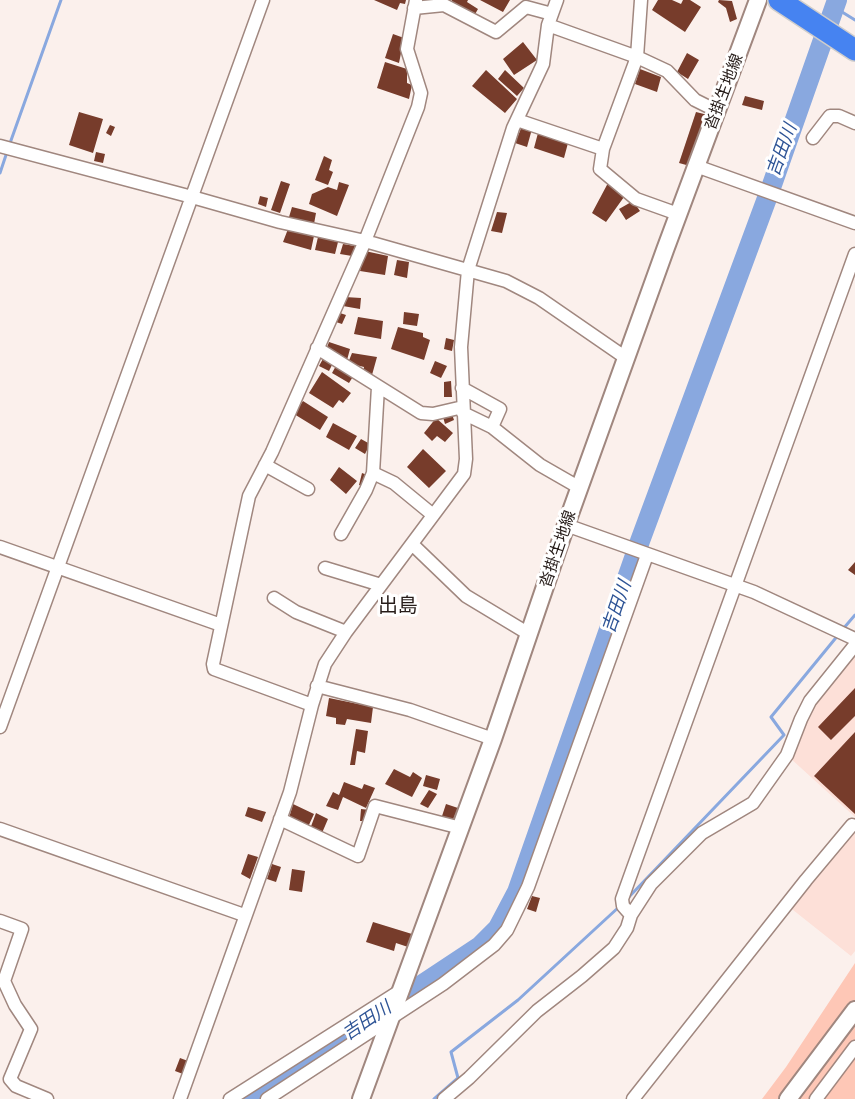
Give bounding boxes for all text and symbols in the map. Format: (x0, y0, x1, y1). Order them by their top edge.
street label: 沓掛生地線 (701, 51, 747, 133)
water label: 吉田川 (763, 121, 801, 179)
street label: 沓掛生地線 (536, 508, 580, 590)
water label: 吉田川 (598, 578, 636, 636)
district label: 出島 (378, 594, 418, 618)
water label: 吉田川 (339, 997, 395, 1045)

